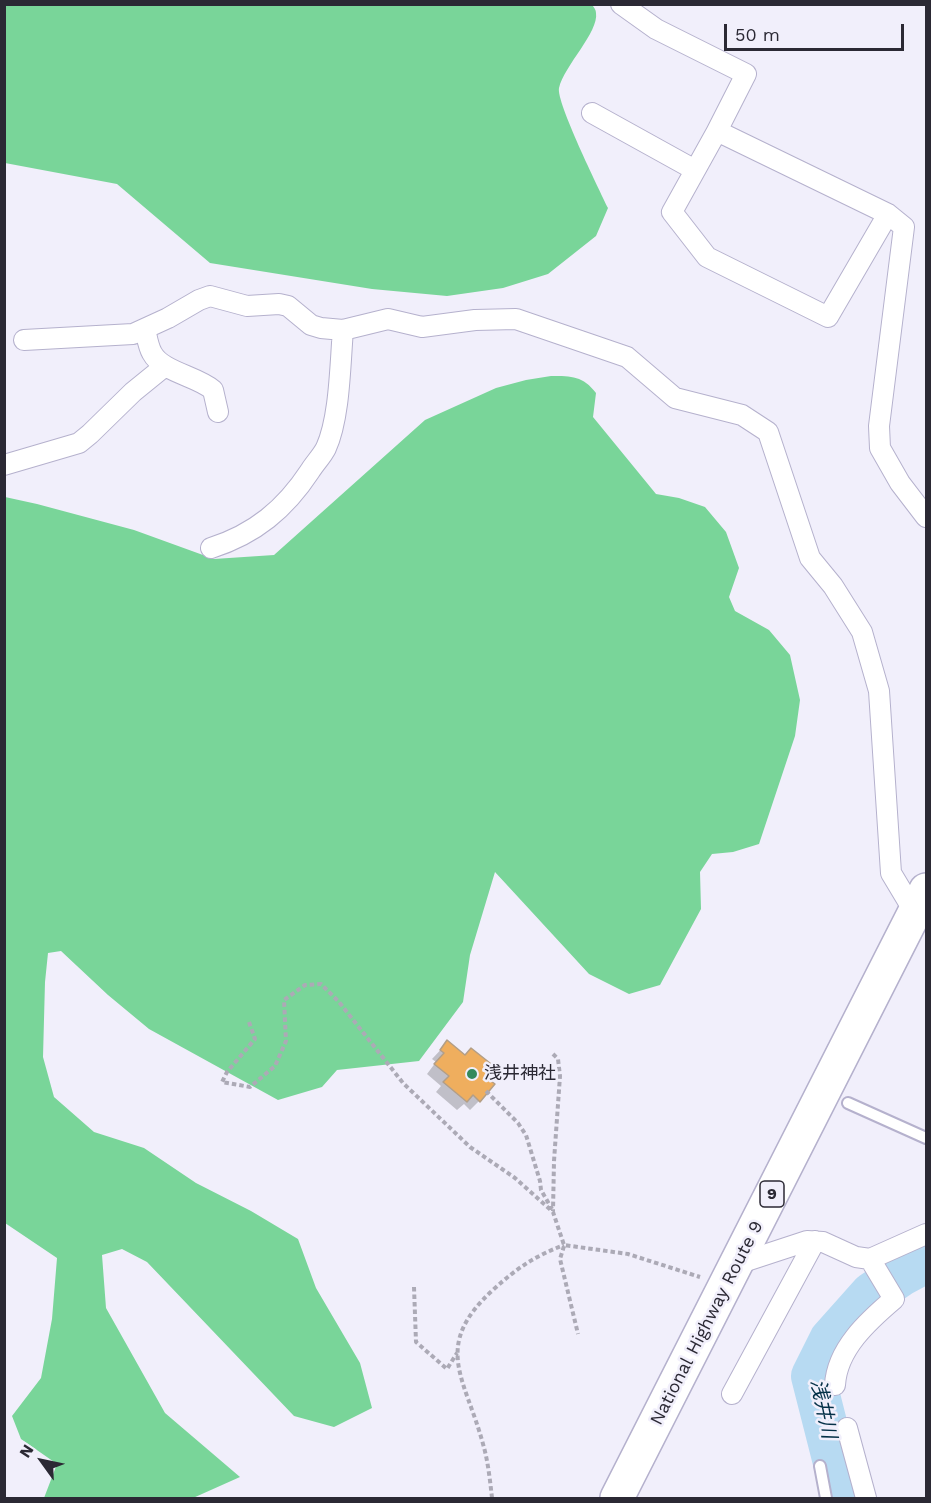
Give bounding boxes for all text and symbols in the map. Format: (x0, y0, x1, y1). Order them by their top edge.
scale bar (727, 12, 907, 50)
text: 50 m (735, 24, 780, 45)
place label: 浅井神社 (484, 1063, 556, 1085)
marker: 浅井神社 (465, 1067, 479, 1081)
road number: 9 (760, 1181, 784, 1207)
street label: National Highway Route 9 (646, 1217, 768, 1429)
water label: 浅井川 (805, 1377, 841, 1441)
north arrow (12, 1431, 72, 1491)
text: N (15, 1441, 38, 1461)

